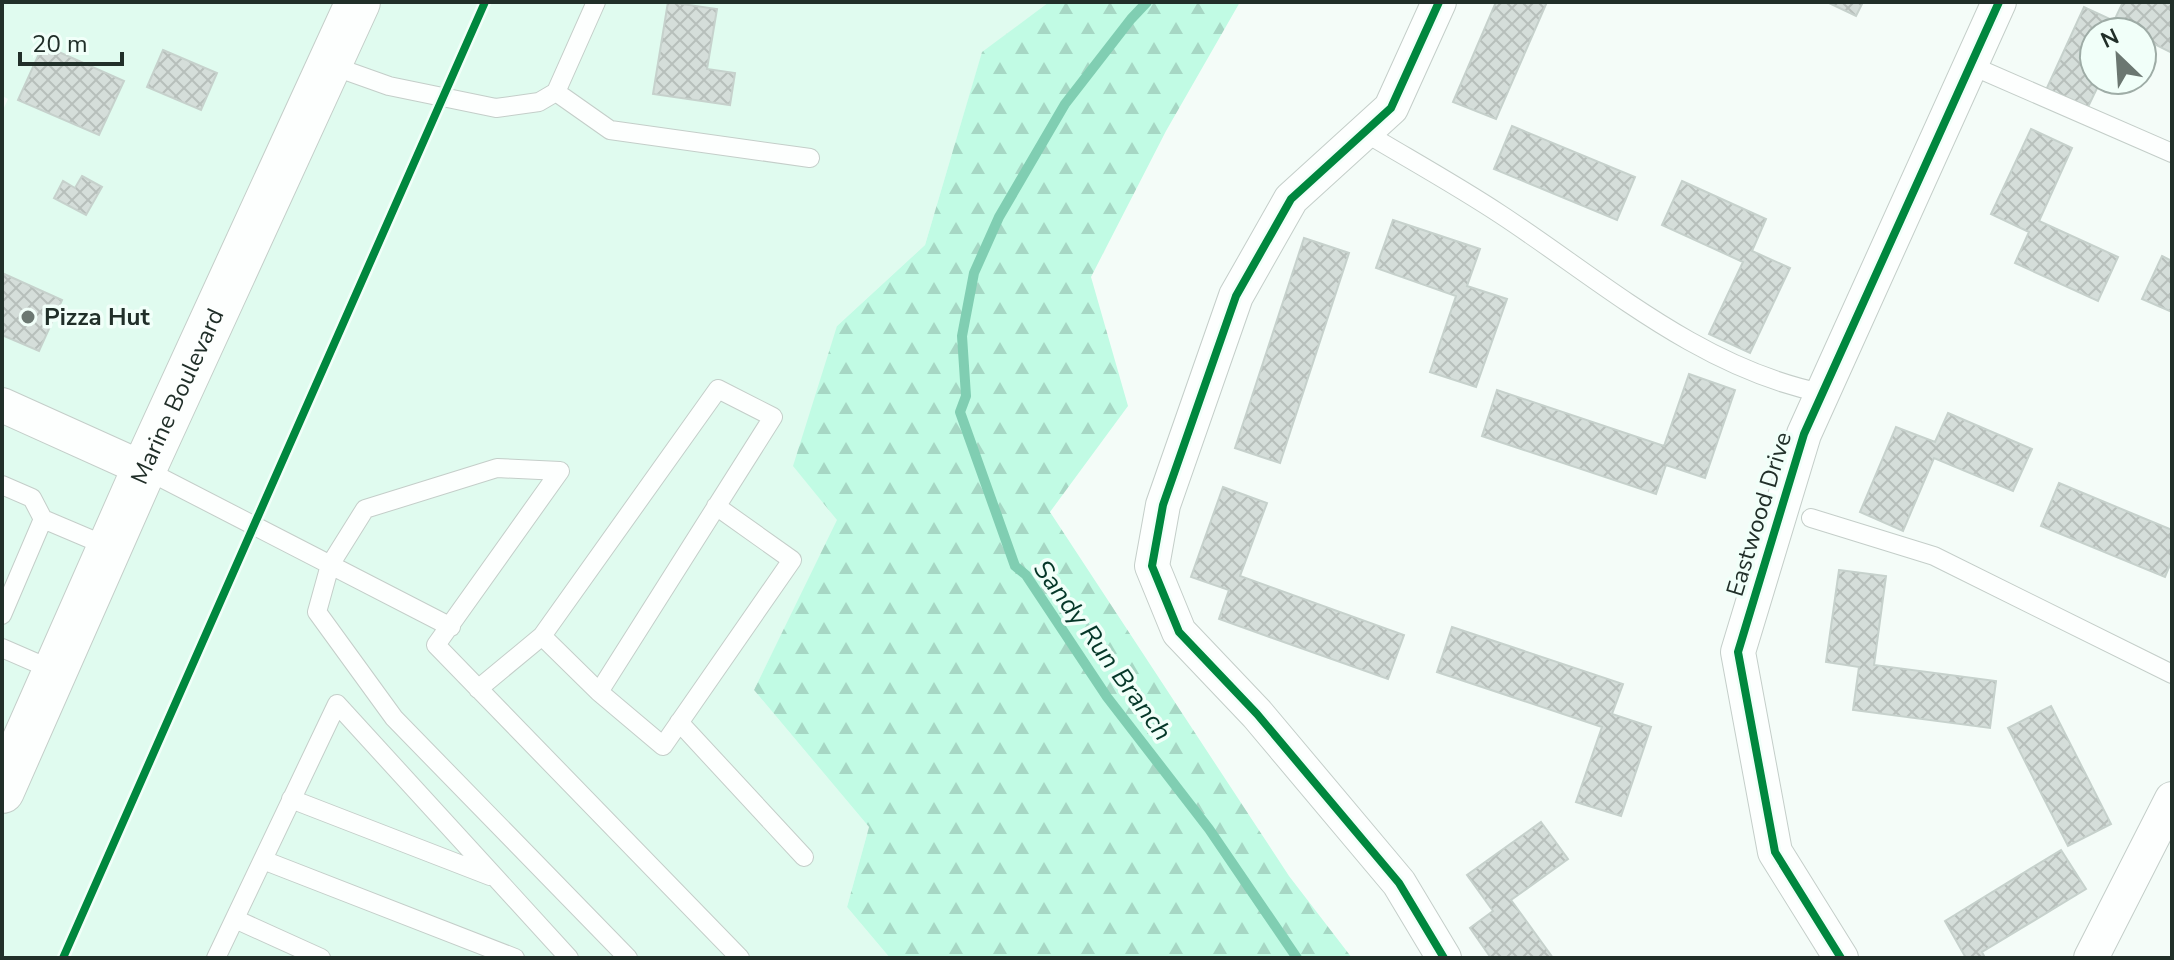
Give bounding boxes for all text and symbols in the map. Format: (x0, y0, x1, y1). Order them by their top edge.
scale bar (20, 16, 122, 66)
north arrow (2078, 16, 2158, 96)
text: N (2096, 22, 2124, 56)
text: 20 m (32, 28, 88, 60)
place label: Pizza Hut (44, 301, 150, 333)
street label: Marine Boulevard (123, 303, 231, 489)
marker: Pizza Hut (19, 308, 37, 326)
street label: Eastwood Drive (1719, 428, 1799, 600)
water label: Sandy Run Branch (1025, 553, 1180, 748)

